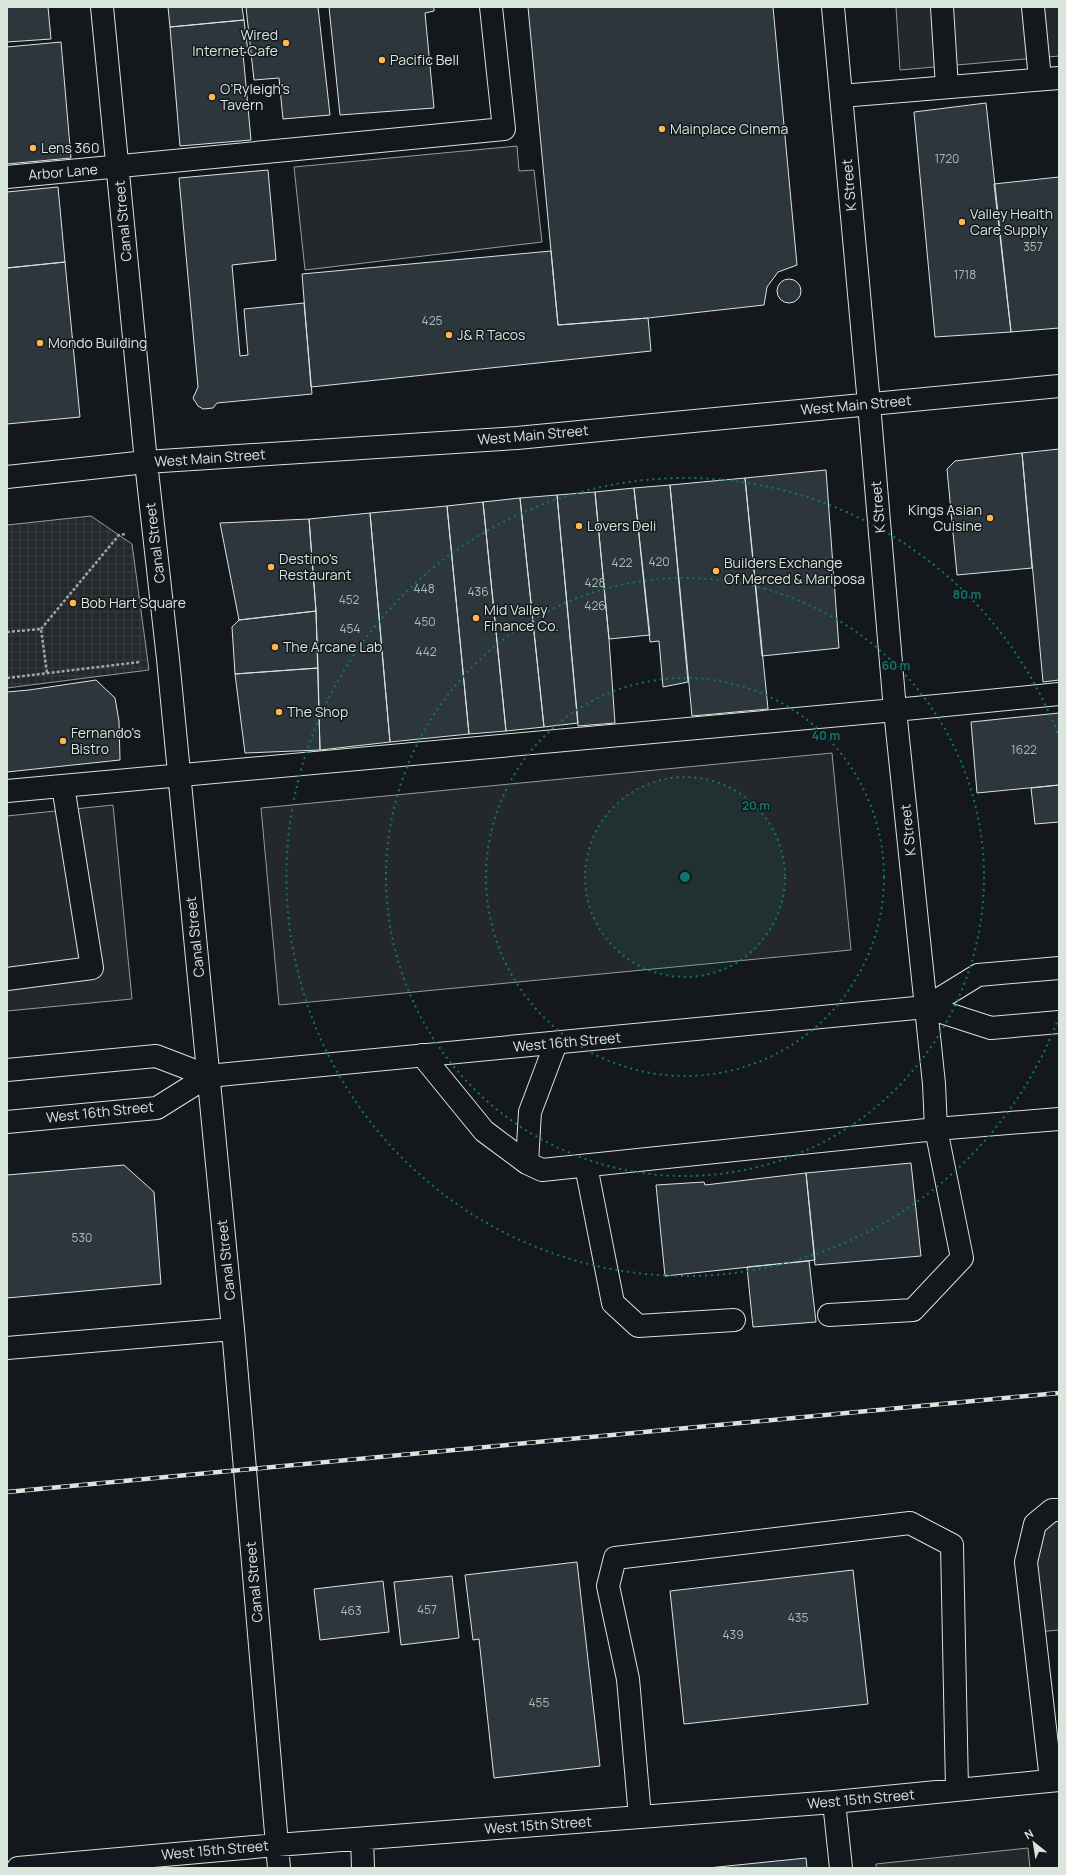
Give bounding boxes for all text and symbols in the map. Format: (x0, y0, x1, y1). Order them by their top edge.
place label: Wired Internet Cafe (192, 25, 278, 60)
marker: Wired Internet Cafe (281, 38, 291, 48)
place label: Pacific Bell (390, 50, 459, 69)
marker: Pacific Bell (377, 55, 387, 65)
place label: O’Ryleigh’s Tavern (220, 79, 290, 114)
marker: O’Ryleigh’s Tavern (207, 92, 217, 102)
place label: Mainplace Cinema (670, 119, 788, 138)
marker: Mainplace Cinema (657, 124, 667, 134)
place label: Lens 360 (41, 138, 100, 157)
marker: Lens 360 (28, 143, 38, 153)
house number: 1720 (935, 150, 959, 167)
street label: K Street (837, 158, 860, 212)
street label: Arbor Lane (27, 159, 99, 184)
street label: Canal Street (109, 179, 135, 262)
place label: Valley Health Care Supply (970, 204, 1053, 239)
marker: Valley Health Care Supply (957, 217, 967, 227)
house number: 357 (1023, 238, 1043, 255)
house number: 1718 (954, 266, 976, 283)
house number: 425 (422, 312, 442, 329)
place label: J& R Tacos (457, 325, 525, 344)
marker: J& R Tacos (444, 330, 454, 340)
place label: Mondo Building (48, 333, 147, 352)
marker: Mondo Building (35, 338, 45, 348)
street label: West Main Street (800, 390, 913, 419)
street label: West Main Street (477, 420, 590, 449)
street label: West Main Street (154, 444, 267, 471)
street label: K Street (866, 480, 889, 534)
place label: Kings Asian Cuisine (908, 500, 982, 535)
street label: Canal Street (140, 501, 169, 584)
marker: Kings Asian Cuisine (985, 513, 995, 523)
place label: Lovers Deli (587, 516, 656, 535)
marker: Lovers Deli (574, 521, 584, 531)
place label: Destino's Restaurant (279, 549, 352, 584)
house number: 420 (648, 553, 670, 570)
place label: Builders Exchange Of Merced & Mariposa (724, 553, 865, 588)
house number: 422 (612, 554, 633, 571)
marker: Destino's Restaurant (266, 562, 276, 572)
marker: Builders Exchange Of Merced & Mariposa (711, 566, 721, 576)
house number: 428 (585, 574, 605, 591)
house number: 448 (413, 580, 435, 597)
house number: 436 (467, 583, 489, 600)
text: 80 m (953, 586, 981, 603)
house number: 452 (339, 591, 359, 608)
place label: Bob Hart Square (81, 593, 186, 612)
house number: 426 (584, 597, 606, 614)
marker: Bob Hart Square (68, 598, 78, 608)
place label: Mid Valley Finance Co. (484, 600, 559, 635)
house number: 450 (414, 613, 436, 630)
marker: Mid Valley Finance Co. (471, 613, 481, 623)
house number: 454 (339, 620, 361, 637)
place label: The Arcane Lab (283, 637, 382, 656)
marker: The Arcane Lab (270, 642, 280, 652)
house number: 442 (415, 643, 437, 660)
text: 60 m (882, 657, 910, 674)
place label: The Shop (287, 702, 348, 721)
marker: The Shop (274, 707, 284, 717)
place label: Fernando's Bistro (71, 723, 141, 758)
text: 40 m (812, 727, 840, 744)
marker: Fernando's Bistro (58, 736, 68, 746)
house number: 1622 (1011, 741, 1037, 758)
text: 20 m (742, 797, 770, 814)
street label: K Street (895, 803, 920, 857)
centre of rings (678, 870, 692, 884)
street label: Canal Street (181, 895, 208, 978)
street label: West 16th Street (512, 1027, 622, 1056)
street label: West 16th Street (45, 1096, 155, 1127)
street label: Canal Street (212, 1218, 239, 1301)
house number: 530 (72, 1229, 92, 1246)
street label: Canal Street (240, 1540, 266, 1623)
house number: 457 (417, 1601, 437, 1618)
house number: 463 (340, 1602, 362, 1619)
house number: 435 (788, 1609, 808, 1626)
house number: 439 (722, 1626, 744, 1643)
house number: 455 (529, 1694, 550, 1711)
street label: West 15th Street (807, 1784, 916, 1813)
street label: West 15th Street (484, 1811, 593, 1838)
north arrow (1014, 1823, 1054, 1863)
text: N (1022, 1825, 1036, 1842)
street label: West 15th Street (161, 1835, 270, 1864)

